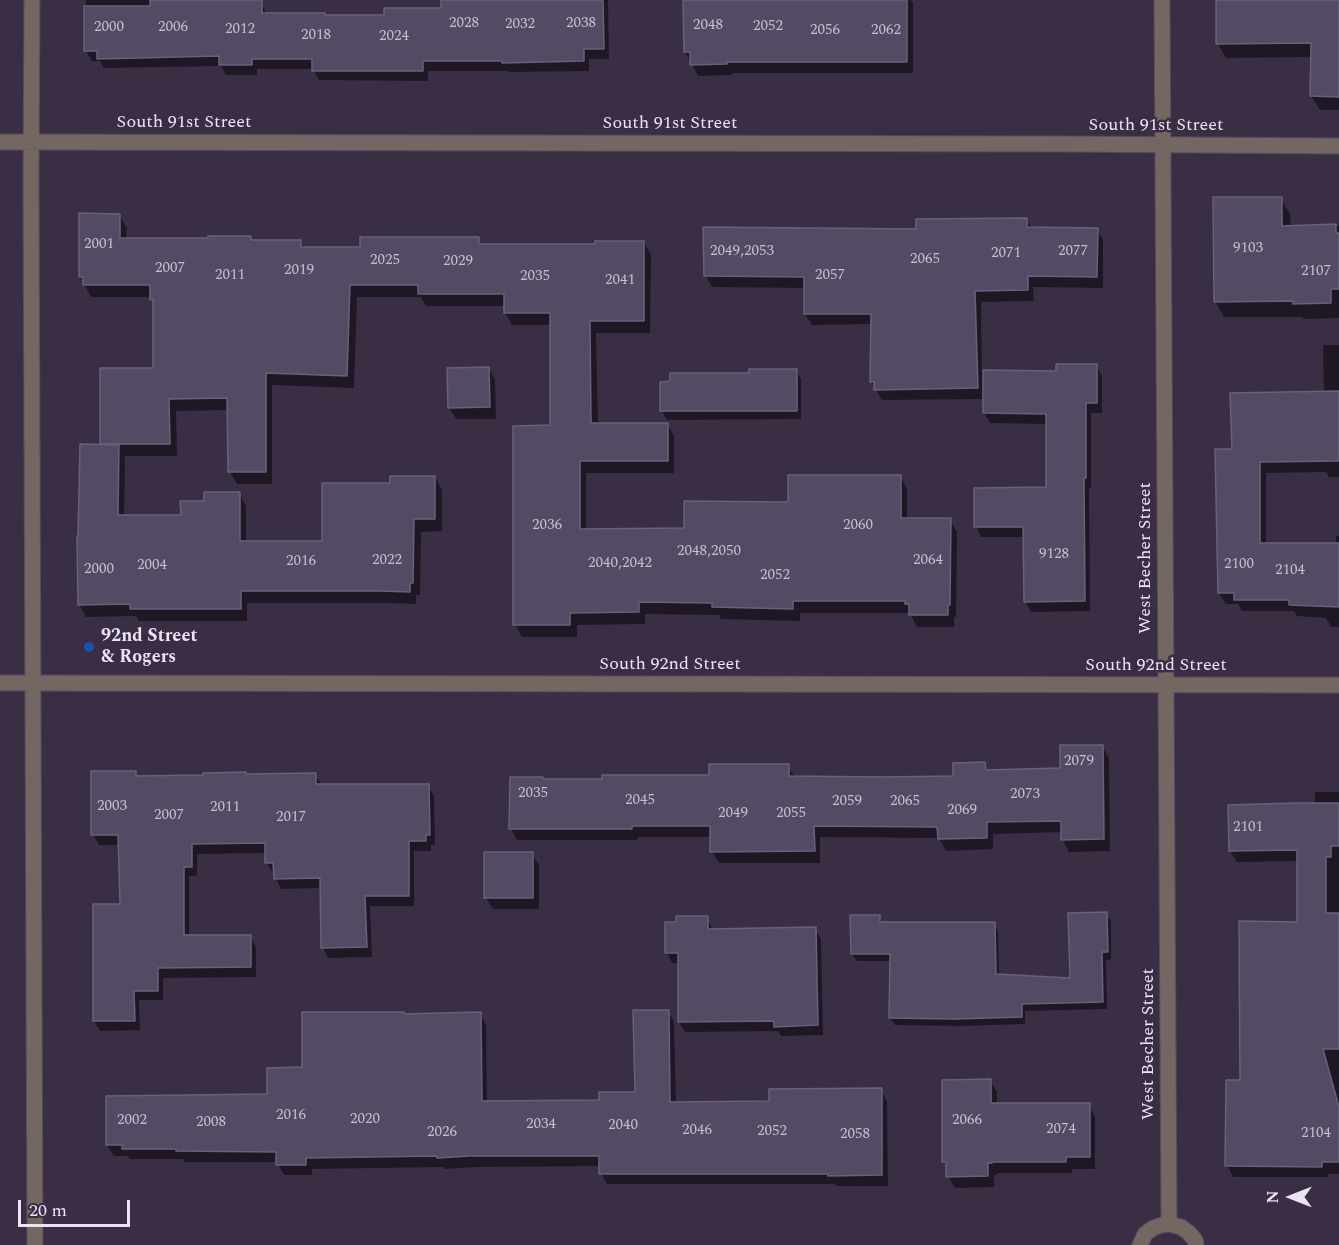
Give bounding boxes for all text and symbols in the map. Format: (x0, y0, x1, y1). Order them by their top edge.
house number: 2028 (449, 15, 479, 33)
house number: 2038 (566, 15, 596, 33)
house number: 2032 (505, 16, 535, 34)
house number: 2048 (693, 17, 723, 35)
house number: 2052 (753, 18, 783, 36)
house number: 2000 (94, 19, 124, 37)
house number: 2006 (158, 19, 188, 37)
house number: 2012 (225, 21, 255, 39)
house number: 2056 (810, 22, 840, 40)
house number: 2062 (871, 22, 901, 40)
house number: 2018 (301, 27, 331, 45)
house number: 2024 (379, 28, 409, 46)
street label: South 91st Street (117, 112, 251, 134)
street label: South 91st Street (603, 113, 737, 135)
street label: South 91st Street (1089, 115, 1223, 137)
house number: 2001 (84, 236, 114, 254)
house number: 9103 (1233, 240, 1263, 258)
house number: 2049,2053 (710, 243, 774, 261)
house number: 2077 (1058, 243, 1088, 261)
house number: 2071 (991, 245, 1021, 263)
house number: 2065 (910, 251, 940, 269)
house number: 2025 (370, 252, 400, 270)
house number: 2029 (443, 253, 473, 271)
house number: 2007 (155, 260, 185, 278)
house number: 2019 (284, 262, 314, 280)
house number: 2107 (1301, 263, 1331, 281)
house number: 2011 (215, 267, 245, 285)
house number: 2057 (815, 267, 845, 285)
house number: 2035 (520, 268, 550, 286)
house number: 2041 (605, 272, 635, 290)
street label: West Becher Street (1135, 482, 1157, 634)
house number: 2036 (532, 517, 562, 535)
house number: 2060 (843, 517, 873, 535)
house number: 2048,2050 (677, 543, 741, 561)
house number: 9128 (1039, 546, 1069, 564)
house number: 2022 (372, 552, 402, 570)
house number: 2064 (913, 552, 943, 570)
house number: 2016 (286, 553, 316, 571)
house number: 2040,2042 (588, 555, 652, 573)
house number: 2100 (1224, 556, 1254, 574)
house number: 2004 (137, 557, 167, 575)
house number: 2000 (84, 561, 114, 579)
house number: 2104 (1275, 562, 1305, 580)
house number: 2052 (760, 567, 790, 585)
place label: 92nd Street & Rogers (101, 626, 197, 668)
marker: 92nd Street & Rogers (82, 640, 96, 654)
street label: South 92nd Street (599, 654, 741, 676)
street label: South 92nd Street (1085, 655, 1227, 677)
house number: 2079 (1064, 753, 1094, 771)
house number: 2035 (518, 785, 548, 803)
house number: 2073 (1010, 786, 1040, 804)
house number: 2045 (625, 792, 655, 810)
house number: 2059 (832, 793, 862, 811)
house number: 2065 (890, 793, 920, 811)
house number: 2003 (97, 798, 127, 816)
house number: 2011 (210, 799, 240, 817)
house number: 2069 (947, 802, 977, 820)
house number: 2049 (718, 805, 748, 823)
house number: 2055 (776, 805, 806, 823)
house number: 2007 (154, 807, 184, 825)
house number: 2017 (276, 809, 306, 827)
house number: 2101 (1233, 819, 1263, 837)
street label: West Becher Street (1138, 968, 1160, 1120)
house number: 2016 (276, 1107, 306, 1125)
house number: 2020 (350, 1111, 380, 1129)
house number: 2002 (117, 1112, 147, 1130)
house number: 2066 (952, 1112, 982, 1130)
house number: 2008 (196, 1114, 226, 1132)
house number: 2034 (526, 1116, 556, 1134)
house number: 2040 (608, 1117, 638, 1135)
house number: 2074 (1046, 1121, 1076, 1139)
house number: 2046 (682, 1122, 712, 1140)
house number: 2052 (757, 1123, 787, 1141)
house number: 2026 (427, 1124, 457, 1142)
house number: 2104 (1301, 1125, 1331, 1143)
house number: 2058 (840, 1126, 870, 1144)
north arrow (1261, 1167, 1321, 1227)
scale bar (21, 1188, 134, 1226)
text: N (1261, 1190, 1285, 1204)
text: 20 m (29, 1197, 67, 1224)

